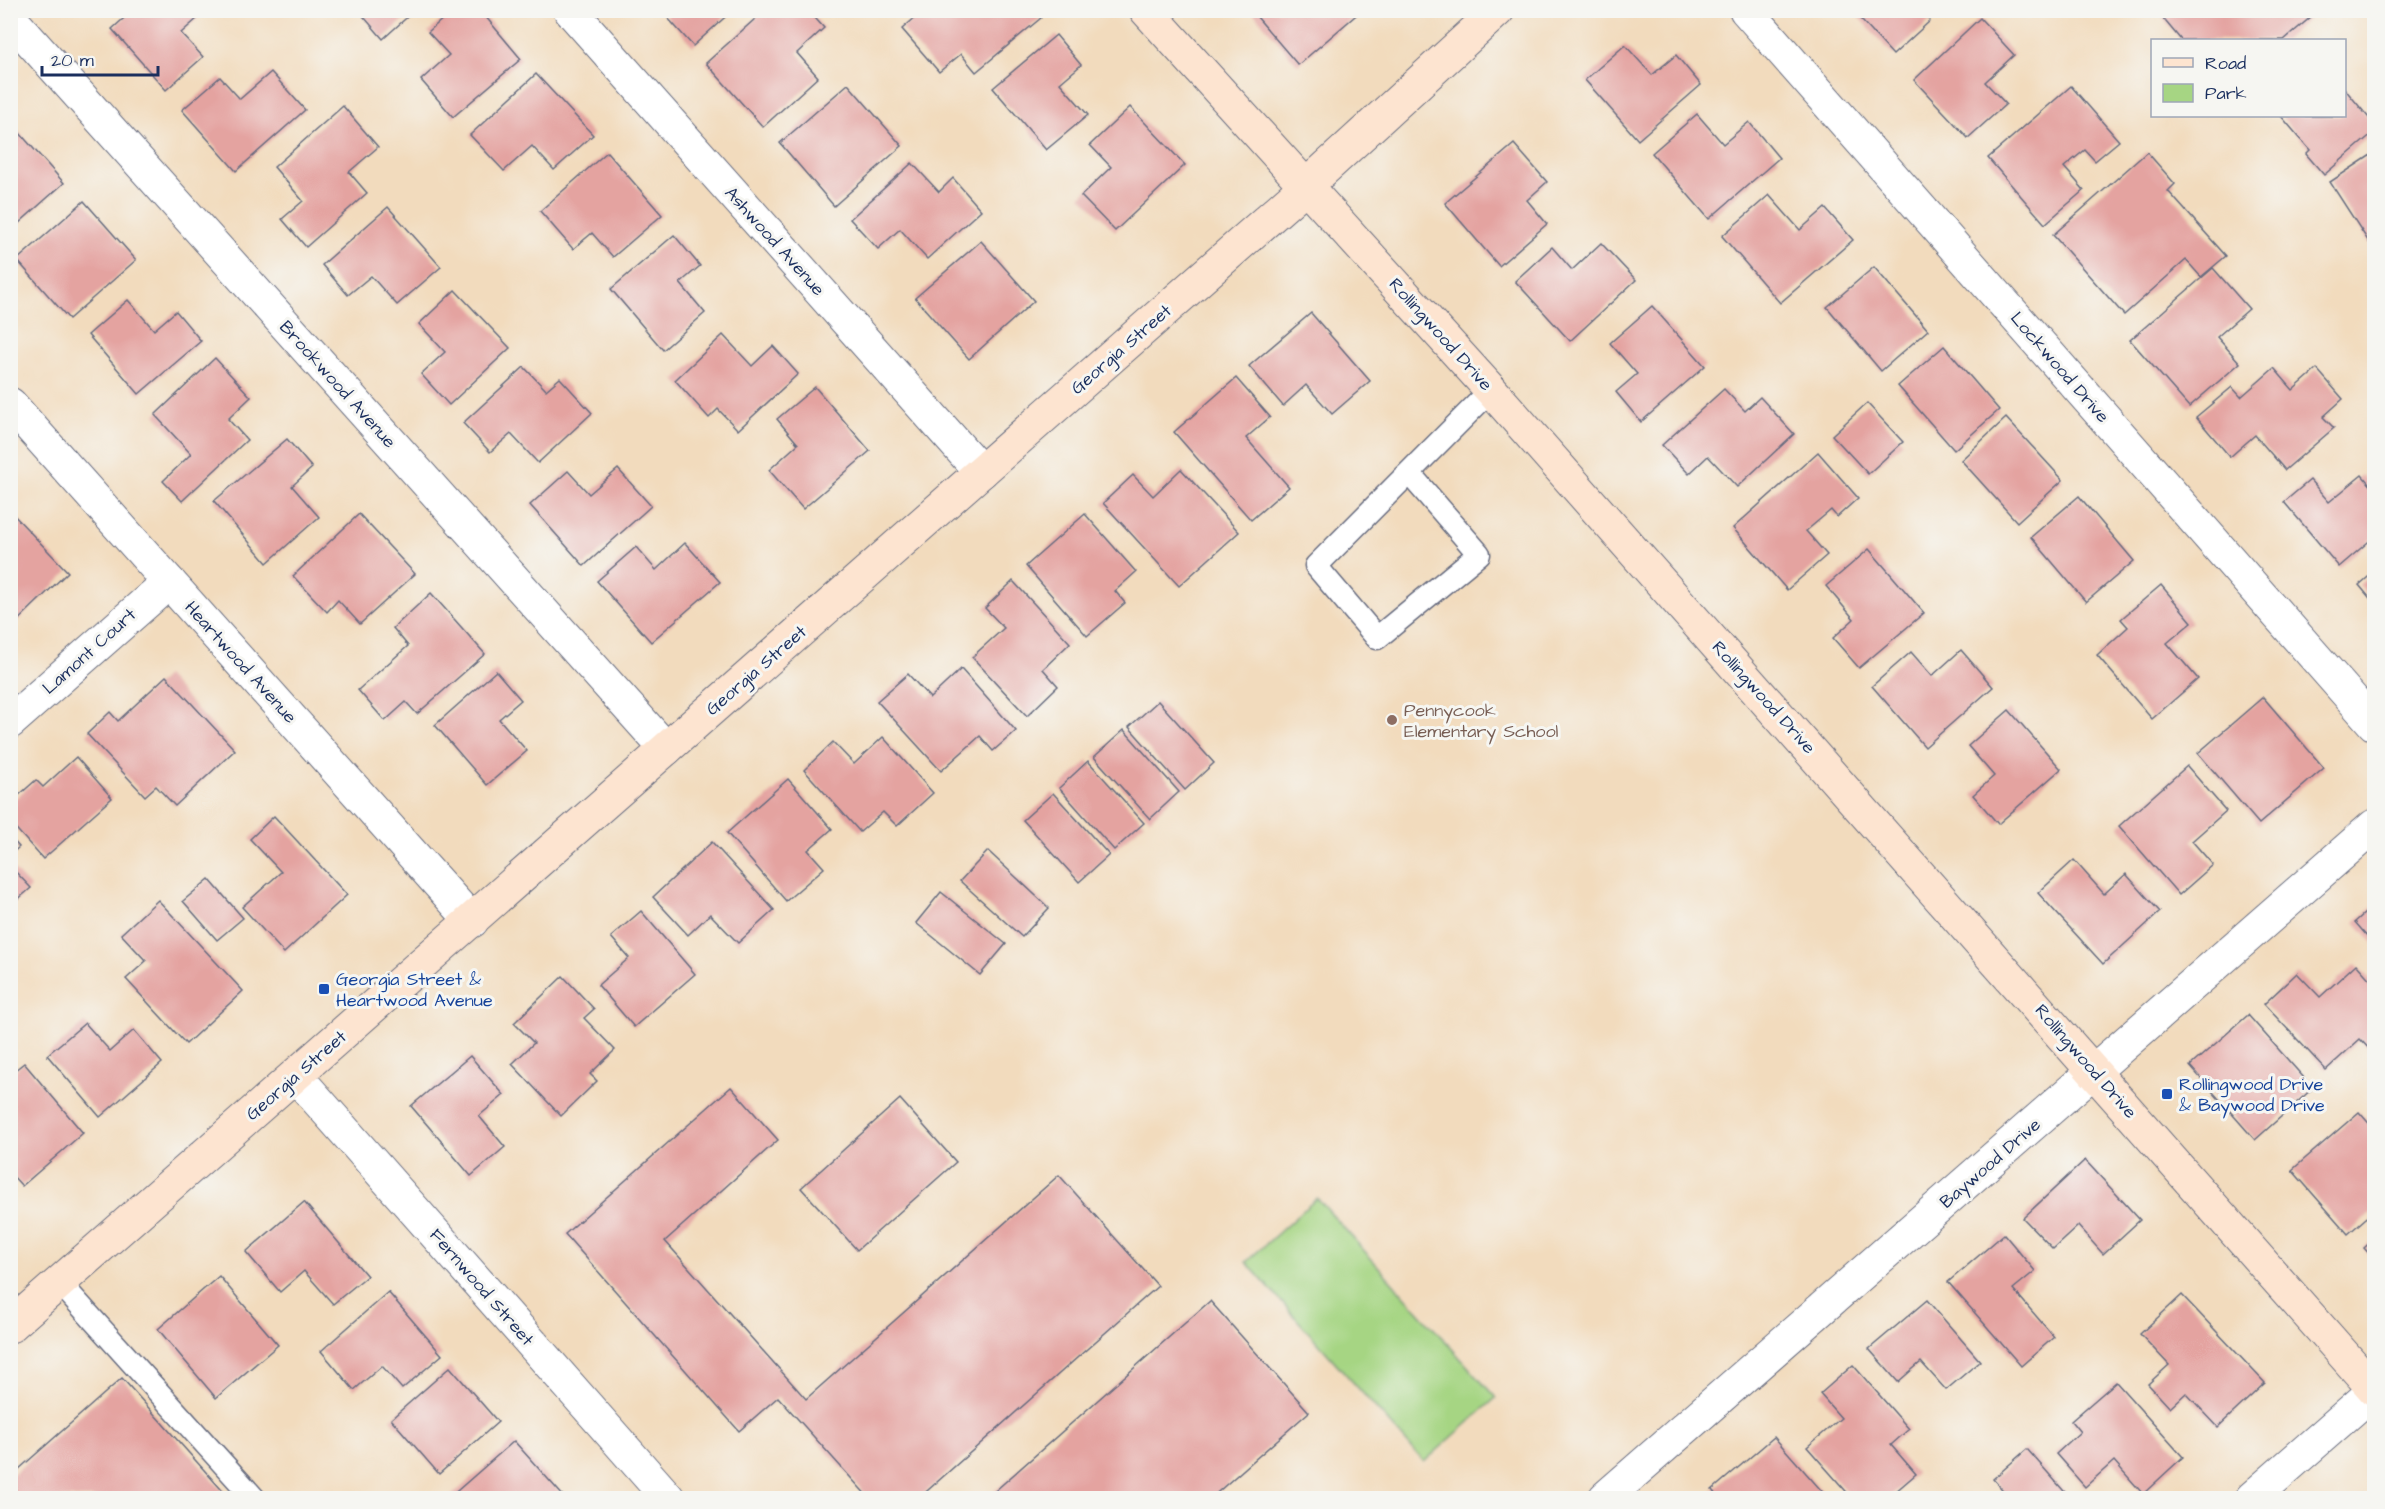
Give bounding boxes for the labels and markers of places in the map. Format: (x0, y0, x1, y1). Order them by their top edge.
place label: Pennycook Elementary School (1404, 698, 1559, 745)
marker: Pennycook Elementary School (1385, 713, 1399, 727)
place label: Georgia Street & Heartwood Avenue (336, 967, 493, 1013)
marker: Georgia Street & Heartwood Avenue (317, 982, 331, 996)
place label: Rollingwood Drive & Baywood Drive (2179, 1072, 2325, 1119)
marker: Rollingwood Drive & Baywood Drive (2160, 1087, 2174, 1101)

